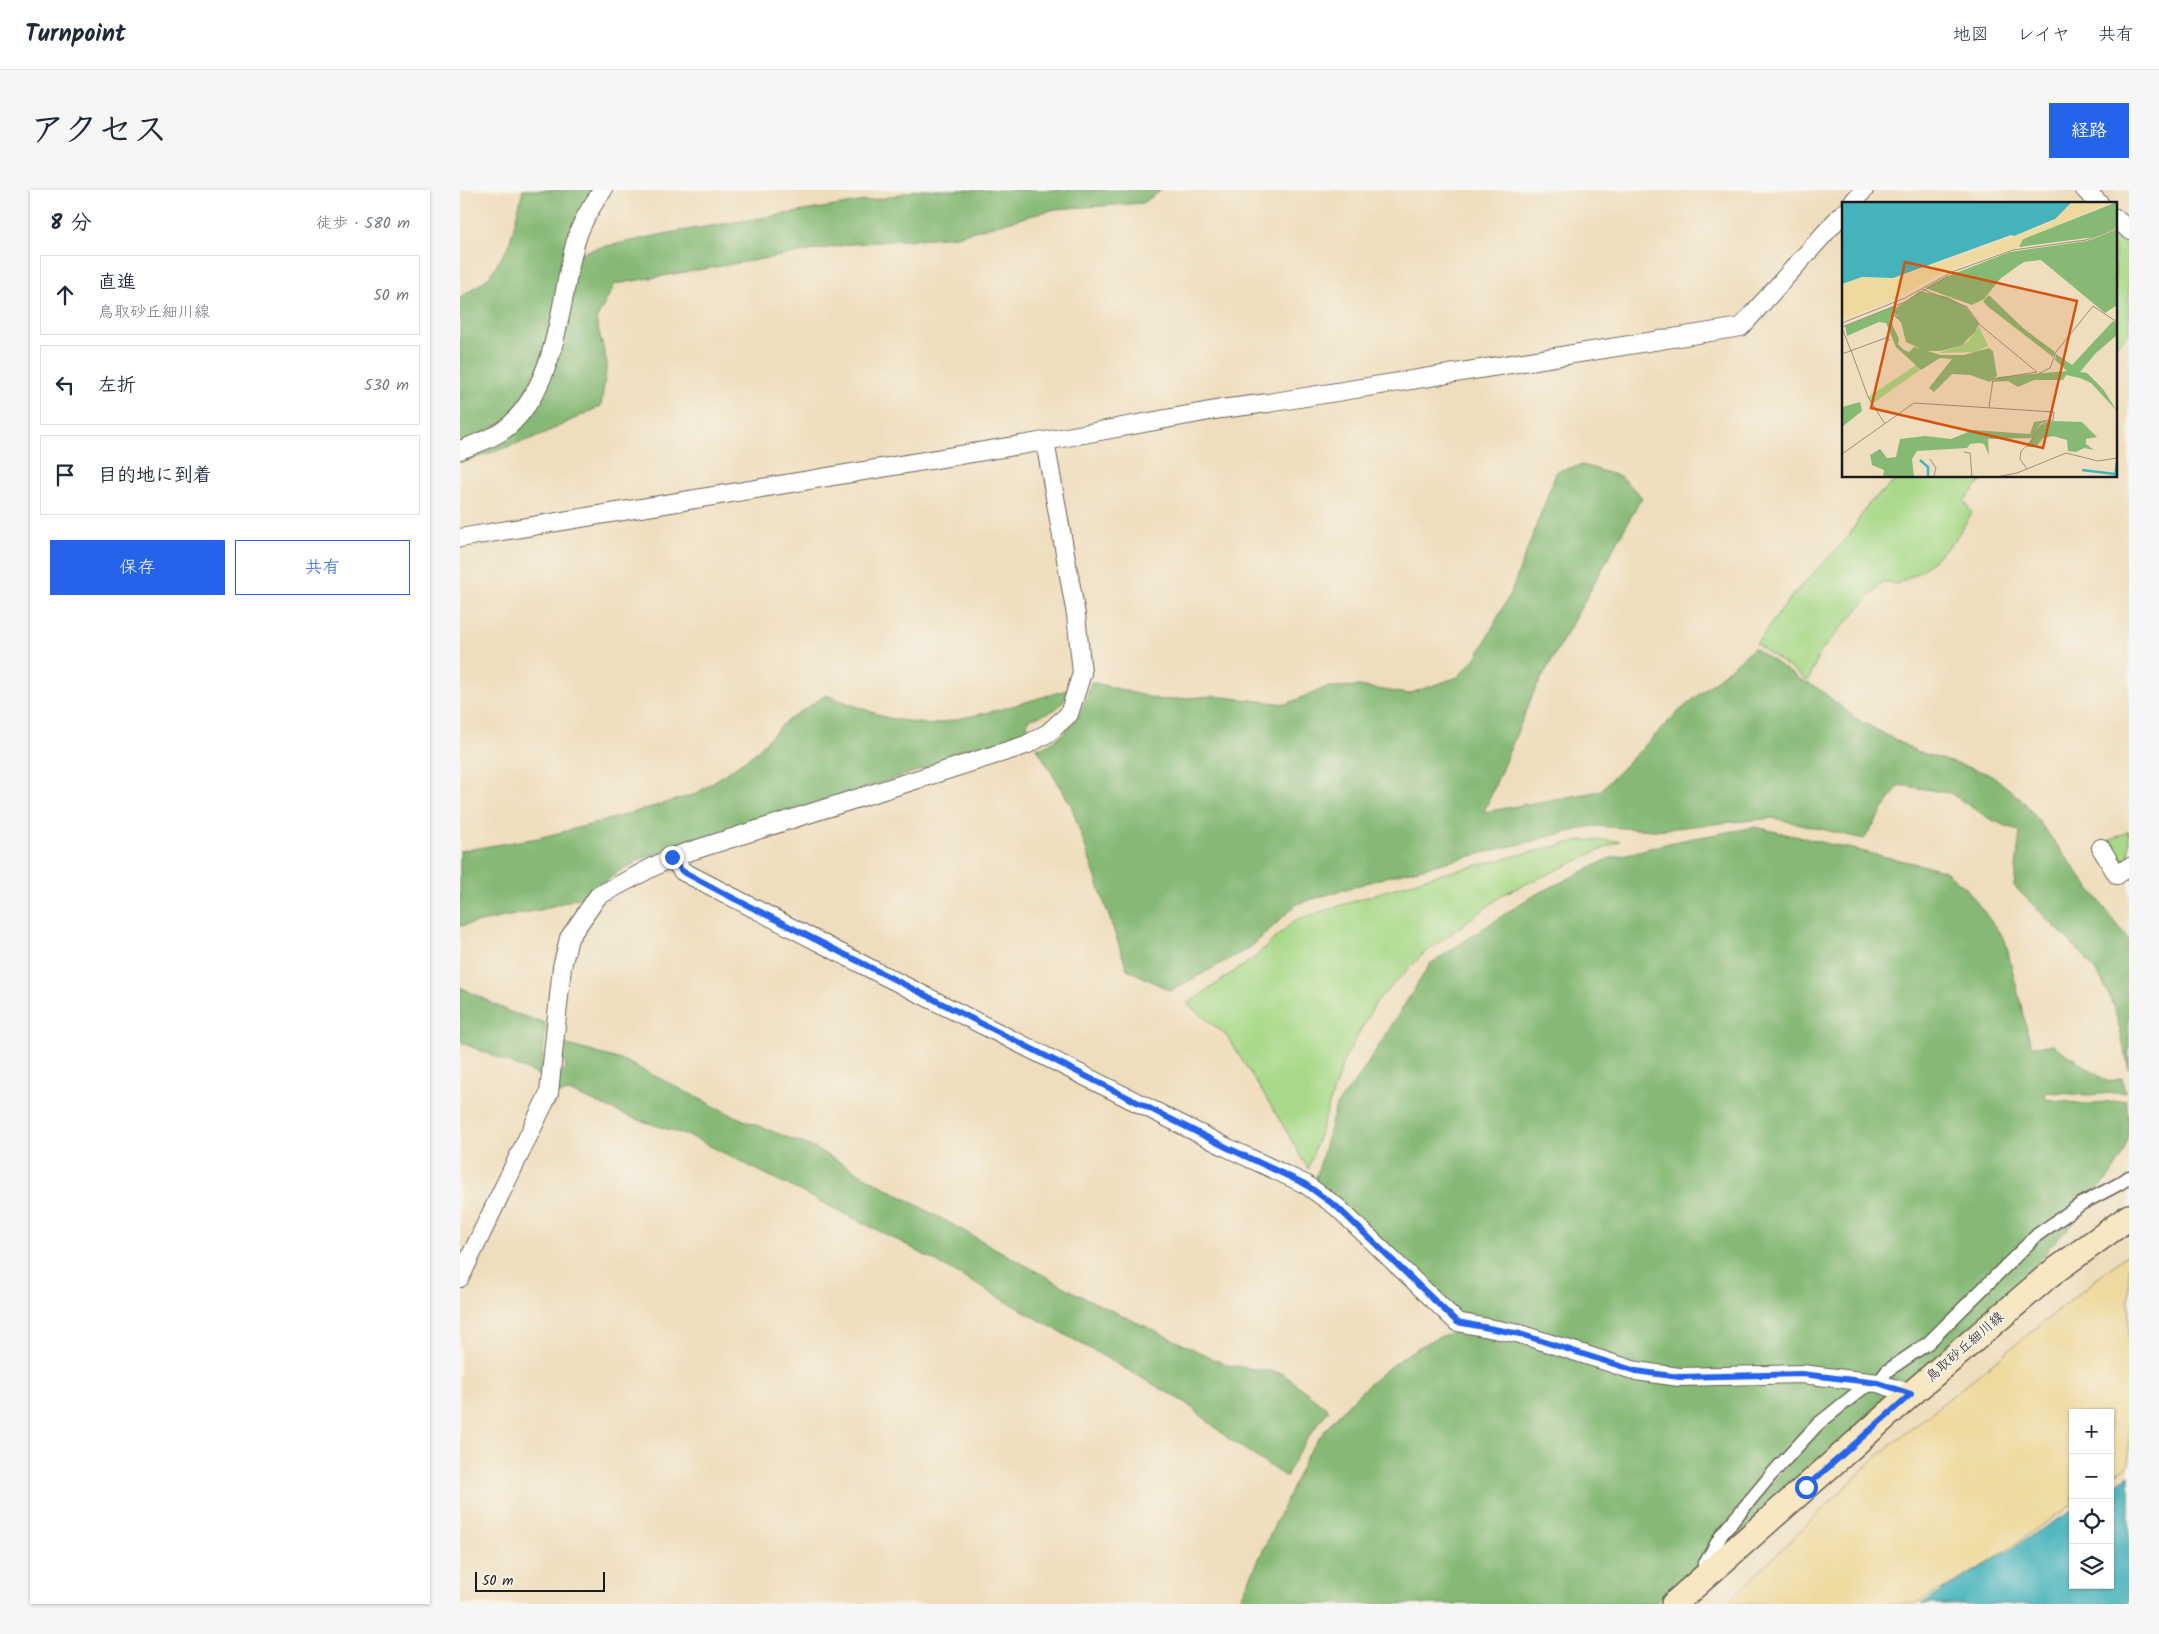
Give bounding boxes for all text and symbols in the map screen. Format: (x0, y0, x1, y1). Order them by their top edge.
text: Turnpoint (25, 15, 126, 54)
text: 地図 (1953, 21, 1989, 50)
text: レイヤ (2017, 21, 2070, 50)
text: 共有 (2098, 21, 2134, 50)
button: 経路 (2049, 103, 2129, 158)
text: アクセス (30, 104, 168, 160)
inset map (1842, 202, 2116, 478)
text: 8 分 (50, 207, 91, 240)
text: 徒歩 · 580 m (316, 211, 410, 236)
text: 直進 (98, 268, 136, 298)
icon: ahead (51, 281, 79, 309)
text: 50 m (373, 283, 409, 308)
text: 鳥取砂丘細川線 (98, 300, 210, 325)
icon: left (51, 371, 79, 399)
text: 左折 (98, 371, 136, 401)
text: 530 m (364, 373, 409, 398)
icon: arrive (51, 461, 79, 489)
text: 目的地に到着 (98, 461, 212, 491)
button: 保存 (50, 540, 225, 595)
button: 共有 (235, 540, 410, 595)
route end (661, 846, 684, 869)
street label: 鳥取砂丘細川線 (1921, 1307, 2009, 1387)
map controls (2069, 1409, 2114, 1589)
button: + (2069, 1409, 2114, 1454)
button: − (2069, 1454, 2114, 1499)
route start (1795, 1476, 1818, 1499)
button: locate (2069, 1499, 2114, 1544)
button: layers (2069, 1544, 2114, 1589)
scale bar (475, 1569, 605, 1592)
text: 50 m (482, 1570, 513, 1592)

